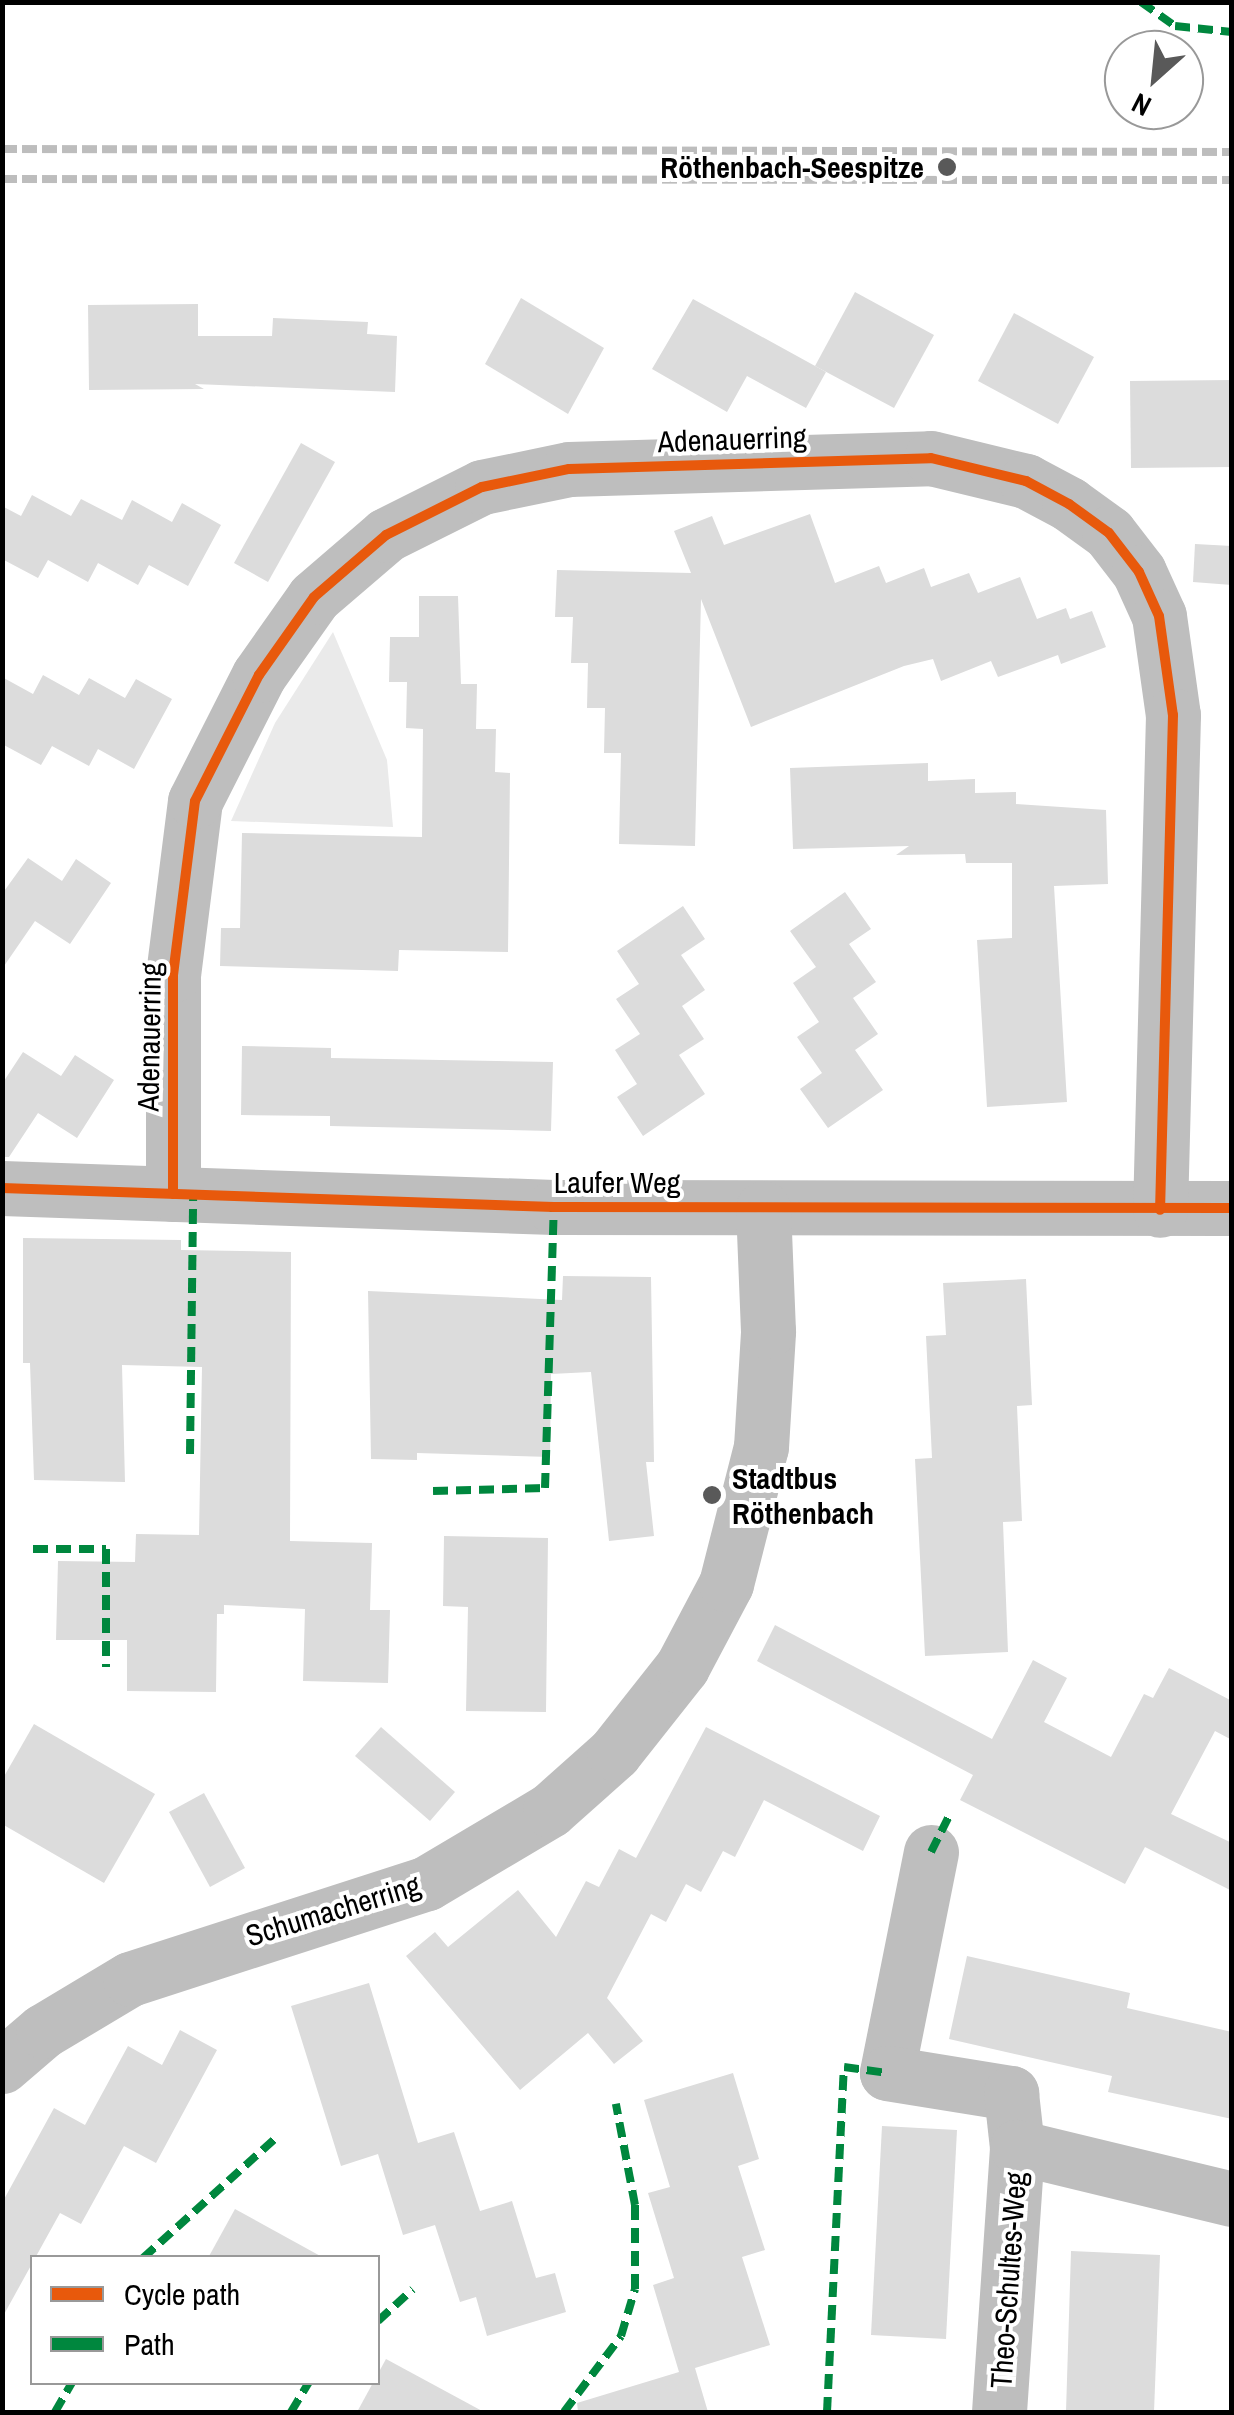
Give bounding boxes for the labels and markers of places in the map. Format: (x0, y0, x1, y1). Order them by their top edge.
place label: Röthenbach-Seespitze (660, 149, 924, 185)
marker: Röthenbach-Seespitze (934, 154, 960, 180)
place label: Stadtbus Röthenbach (732, 1460, 874, 1530)
marker: Stadtbus Röthenbach (701, 1484, 723, 1506)

